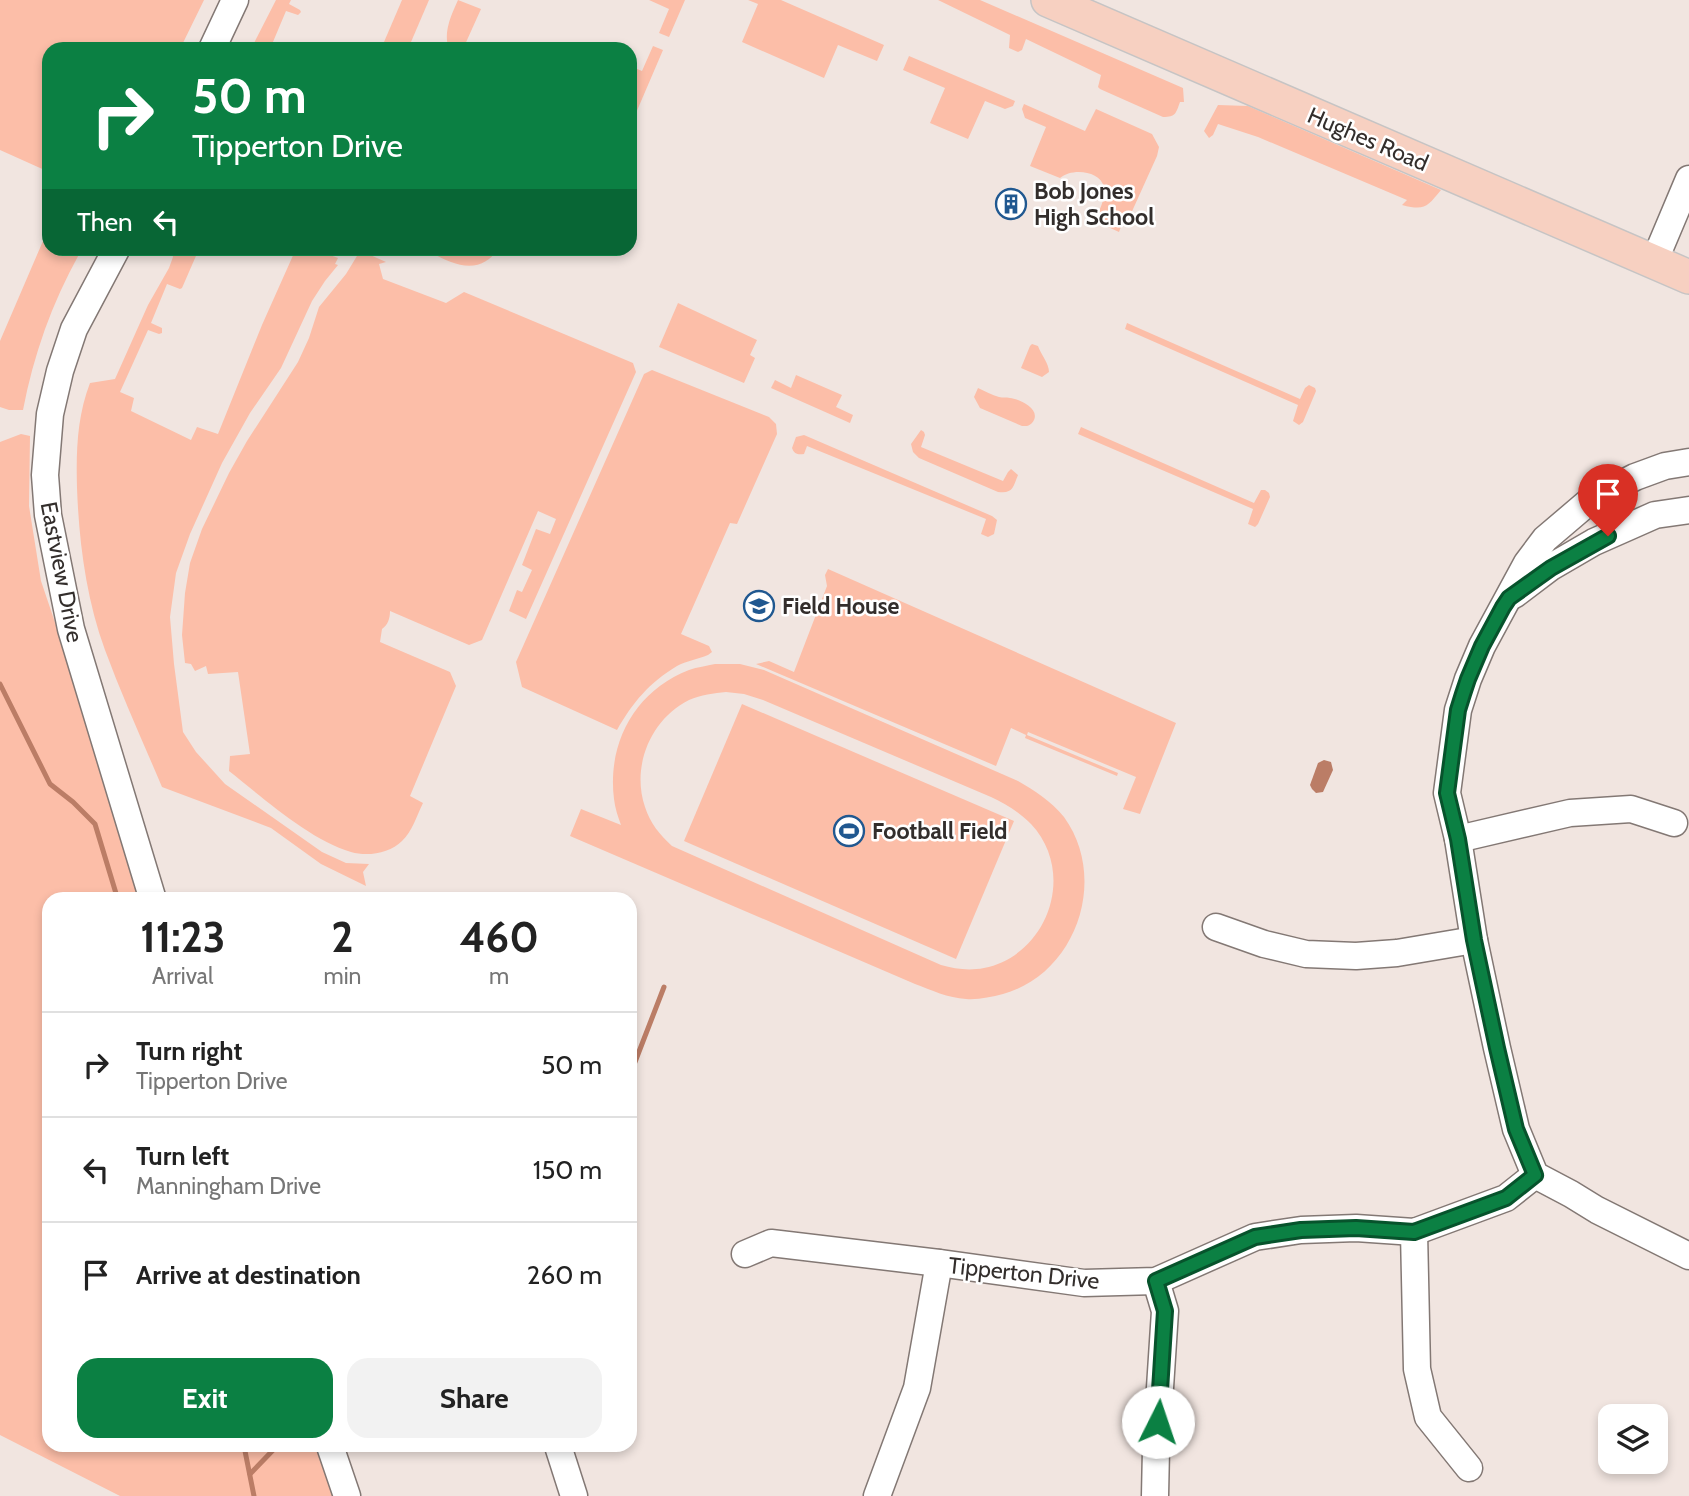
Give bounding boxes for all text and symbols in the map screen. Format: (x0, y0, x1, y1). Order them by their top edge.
text: 50 m (192, 66, 307, 125)
icon: right (77, 70, 168, 161)
street label: Hughes Road (1303, 101, 1433, 177)
text: Tipperton Drive (192, 126, 403, 165)
place label: Bob Jones High School (1034, 177, 1154, 231)
building icon: Bob Jones High School (994, 187, 1028, 221)
icon: left (147, 203, 185, 241)
text: Then (77, 206, 133, 238)
pin (1578, 464, 1638, 536)
icon: arrive (1589, 475, 1627, 513)
street label: Eastview Drive (35, 499, 89, 645)
school or university icon: Field House (742, 589, 776, 623)
place label: Field House (782, 592, 900, 620)
sports icon: Football Field (832, 814, 866, 848)
place label: Football Field (872, 817, 1007, 845)
text: 11:23 (140, 911, 225, 963)
text: 2 (331, 911, 354, 963)
text: 460 (460, 911, 539, 963)
text: Arrival (152, 962, 213, 990)
text: min (323, 962, 361, 990)
text: m (489, 962, 509, 990)
text: Turn right (136, 1035, 242, 1067)
icon: right (77, 1046, 115, 1084)
text: 50 m (541, 1049, 602, 1081)
text: Tipperton Drive (136, 1067, 288, 1095)
text: Turn left (136, 1140, 229, 1172)
icon: left (77, 1151, 115, 1189)
text: 150 m (533, 1154, 602, 1186)
text: Manningham Drive (136, 1172, 321, 1200)
street label: Tipperton Drive (947, 1251, 1101, 1295)
icon: arrive (77, 1256, 115, 1294)
text: Arrive at destination (136, 1259, 361, 1291)
text: 260 m (527, 1259, 602, 1291)
button: Exit (77, 1358, 333, 1438)
button: Share (347, 1358, 602, 1438)
position arrow (1121, 1385, 1195, 1459)
map controls (1598, 1404, 1668, 1474)
button: layers (1598, 1404, 1668, 1474)

